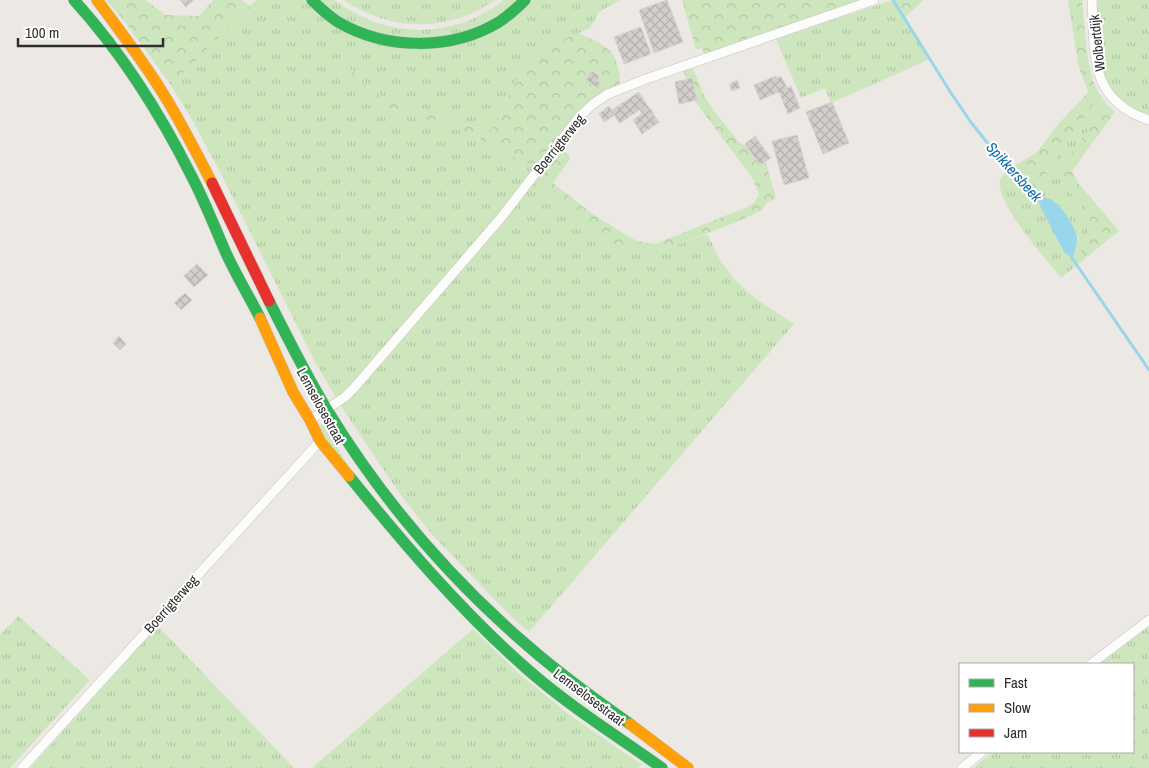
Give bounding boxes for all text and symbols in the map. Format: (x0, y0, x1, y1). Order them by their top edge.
street label: Wolbertdijk (1085, 13, 1109, 72)
scale bar (18, 15, 162, 47)
text: 100 m (25, 22, 59, 43)
street label: Boerrigterweg (529, 110, 589, 178)
water label: Spikkersbeek (982, 137, 1048, 207)
street label: Lemselosestraat (293, 365, 349, 447)
street label: Boerrigterweg (140, 571, 202, 637)
legend (959, 663, 1134, 753)
street label: Lemselosestraat (550, 664, 628, 730)
text: Fast (1004, 672, 1028, 693)
text: Slow (1004, 697, 1031, 718)
text: Jam (1004, 722, 1027, 743)

